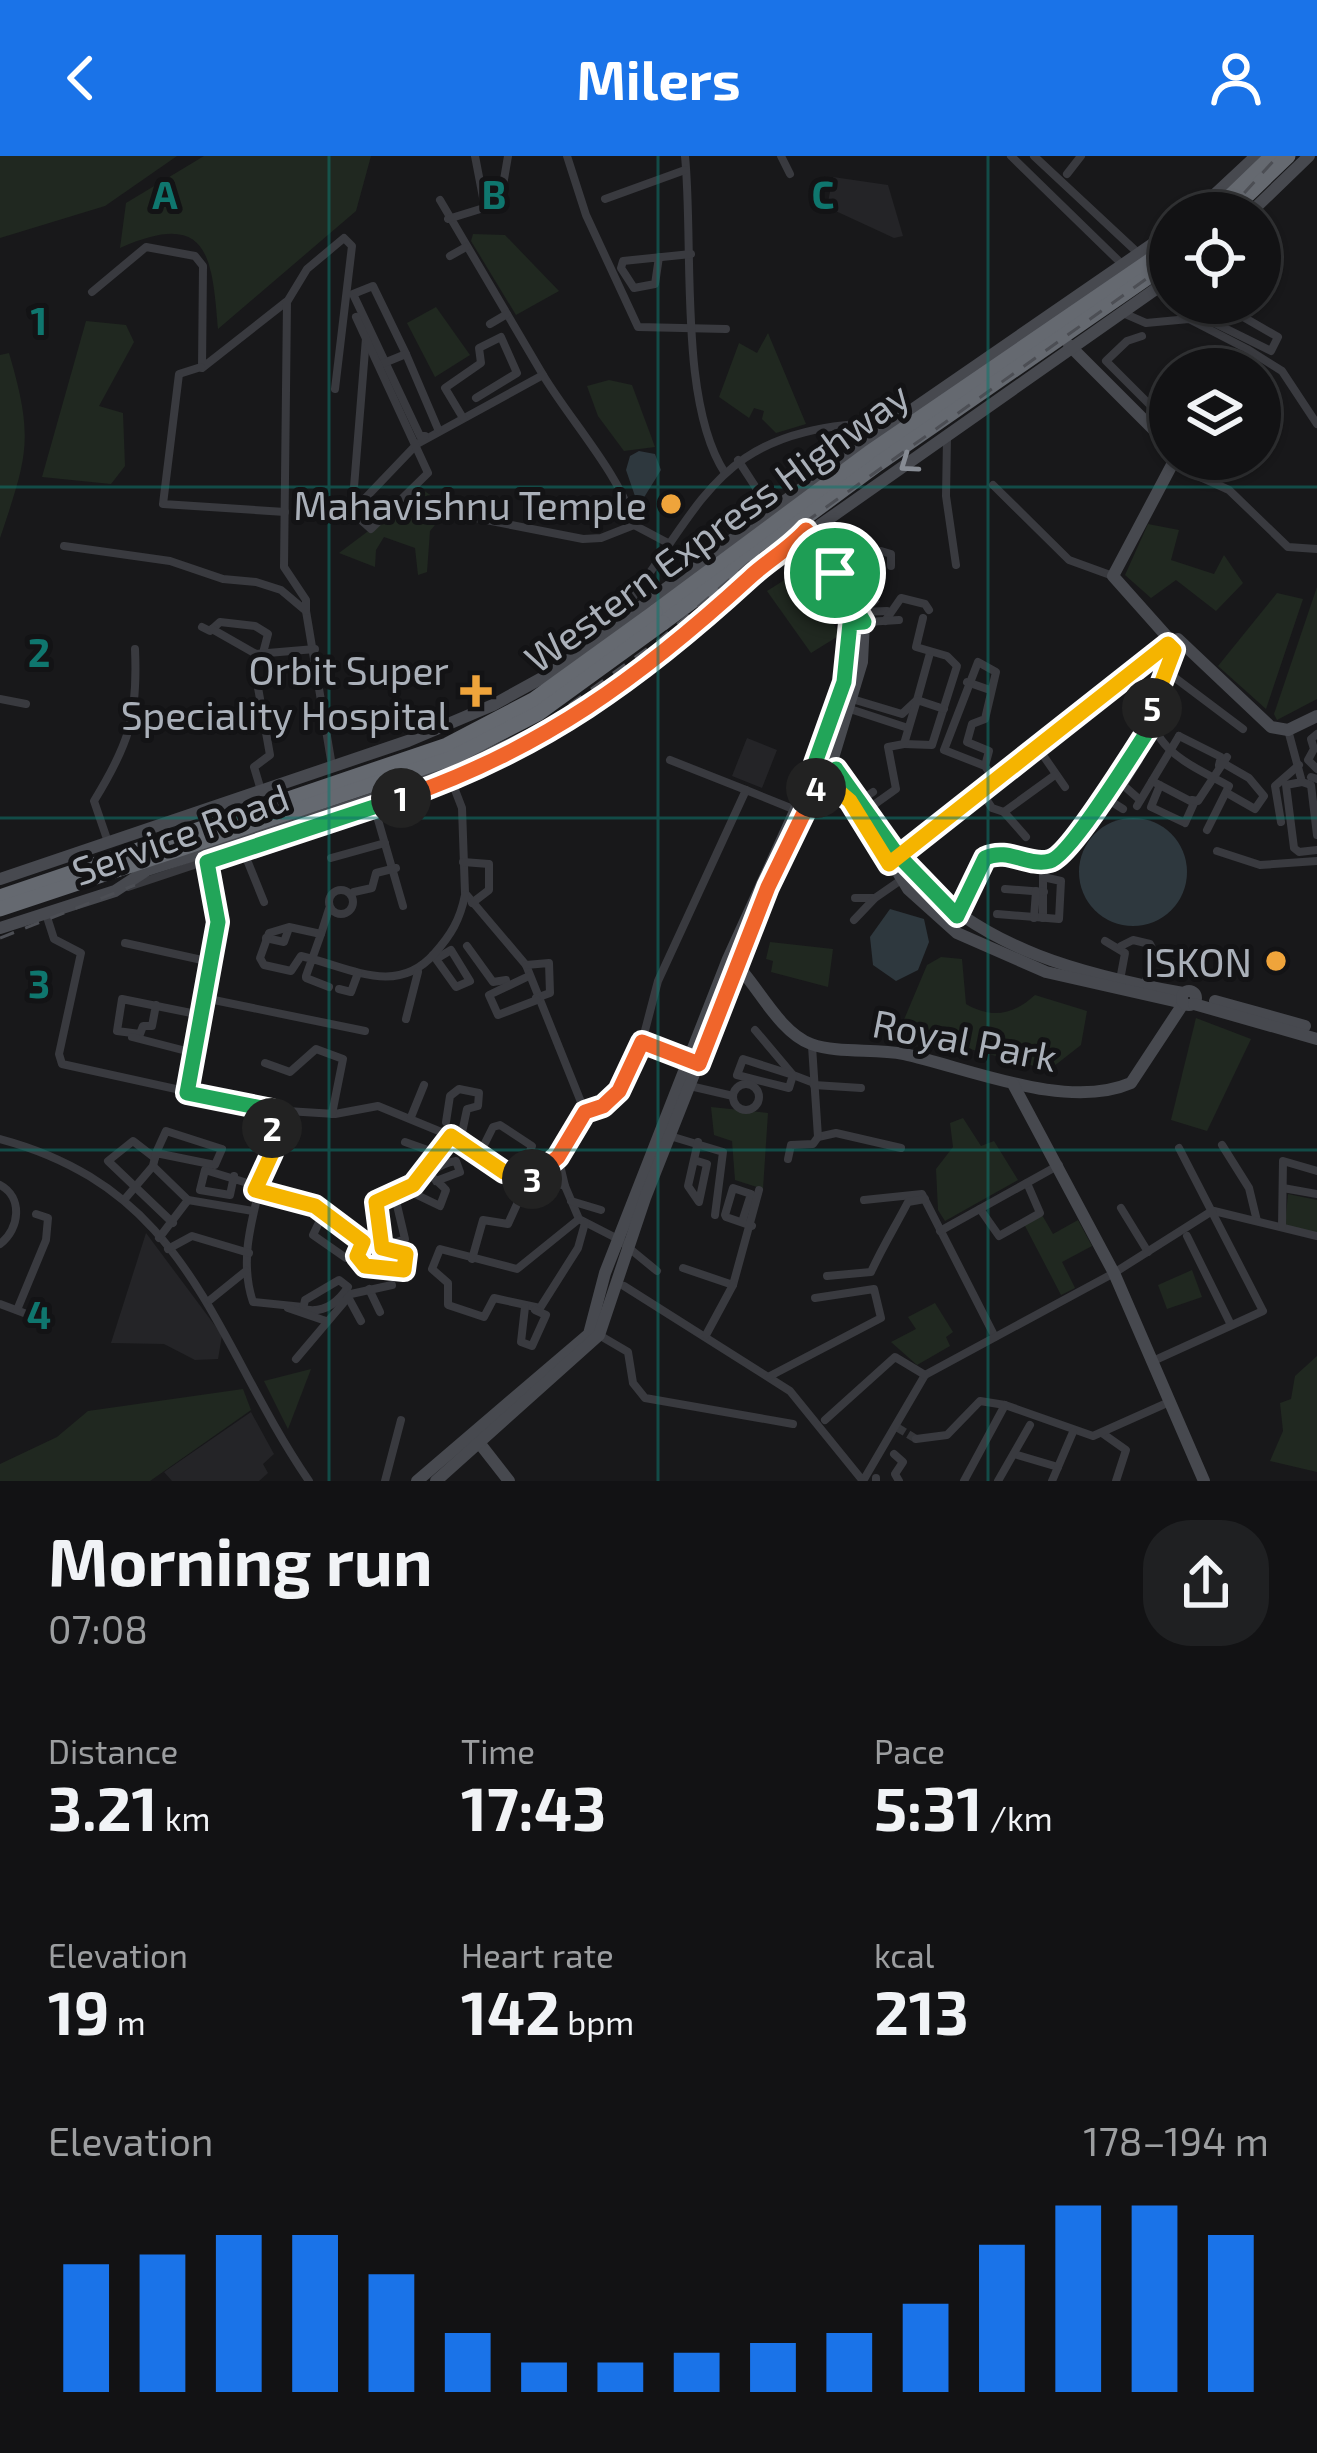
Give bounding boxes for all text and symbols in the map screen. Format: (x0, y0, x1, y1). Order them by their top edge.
icon: back (48, 45, 114, 111)
icon: person (1203, 45, 1269, 111)
text: Milers (576, 46, 741, 111)
text: A (152, 170, 178, 217)
text: B (482, 170, 506, 217)
text: C (812, 170, 834, 217)
map controls (1149, 192, 1281, 480)
button: locate (1149, 192, 1281, 324)
text: 1 (31, 296, 47, 343)
button: layers (1149, 348, 1281, 480)
street label: Western Express Highway (515, 371, 917, 681)
one-way arrow (899, 450, 921, 472)
place label: Mahavishnu Temple (293, 481, 647, 528)
marker: Mahavishnu Temple (658, 491, 684, 517)
pin (784, 522, 886, 624)
icon: arrive (802, 540, 868, 606)
text: 2 (28, 628, 50, 675)
place label: Orbit Super Speciality Hospital (121, 646, 449, 738)
marker: Orbit Super Speciality Hospital (460, 675, 492, 707)
pin: 5 (1122, 678, 1182, 738)
text: 5 (1143, 688, 1161, 728)
pin: 4 (786, 758, 846, 818)
pin: 1 (371, 768, 431, 828)
text: 4 (805, 768, 827, 808)
street label: Service Road (65, 772, 295, 894)
text: 1 (394, 778, 408, 818)
place label: ISKON (1144, 938, 1252, 985)
marker: ISKON (1263, 948, 1289, 974)
text: 3 (28, 959, 50, 1006)
street label: Royal Park (869, 998, 1061, 1080)
pin: 2 (242, 1098, 302, 1158)
text: 2 (262, 1108, 282, 1148)
pin: 3 (502, 1149, 562, 1209)
text: 3 (523, 1159, 541, 1199)
text: 4 (27, 1290, 51, 1337)
text: Morning run (48, 1520, 433, 1599)
button: share (1143, 1520, 1269, 1646)
text: 07:08 (48, 1605, 148, 1652)
text: Distance (48, 1731, 178, 1771)
text: Time (461, 1731, 535, 1771)
text: Pace (874, 1731, 945, 1771)
text: 3.21 (48, 1771, 157, 1843)
text: 17:43 (461, 1771, 606, 1843)
text: 5:31 (874, 1771, 982, 1843)
text: km (157, 1798, 211, 1838)
text: /km (982, 1798, 1053, 1838)
text: Elevation (48, 1935, 188, 1975)
text: Heart rate (461, 1935, 614, 1975)
text: kcal (874, 1935, 934, 1975)
text: 19 (48, 1975, 109, 2047)
text: 142 (461, 1975, 560, 2047)
text: 213 (874, 1975, 969, 2047)
text: m (109, 2002, 146, 2042)
text: bpm (560, 2002, 634, 2042)
text: Elevation (48, 2117, 213, 2164)
text: 178–194 m (1083, 2117, 1269, 2164)

